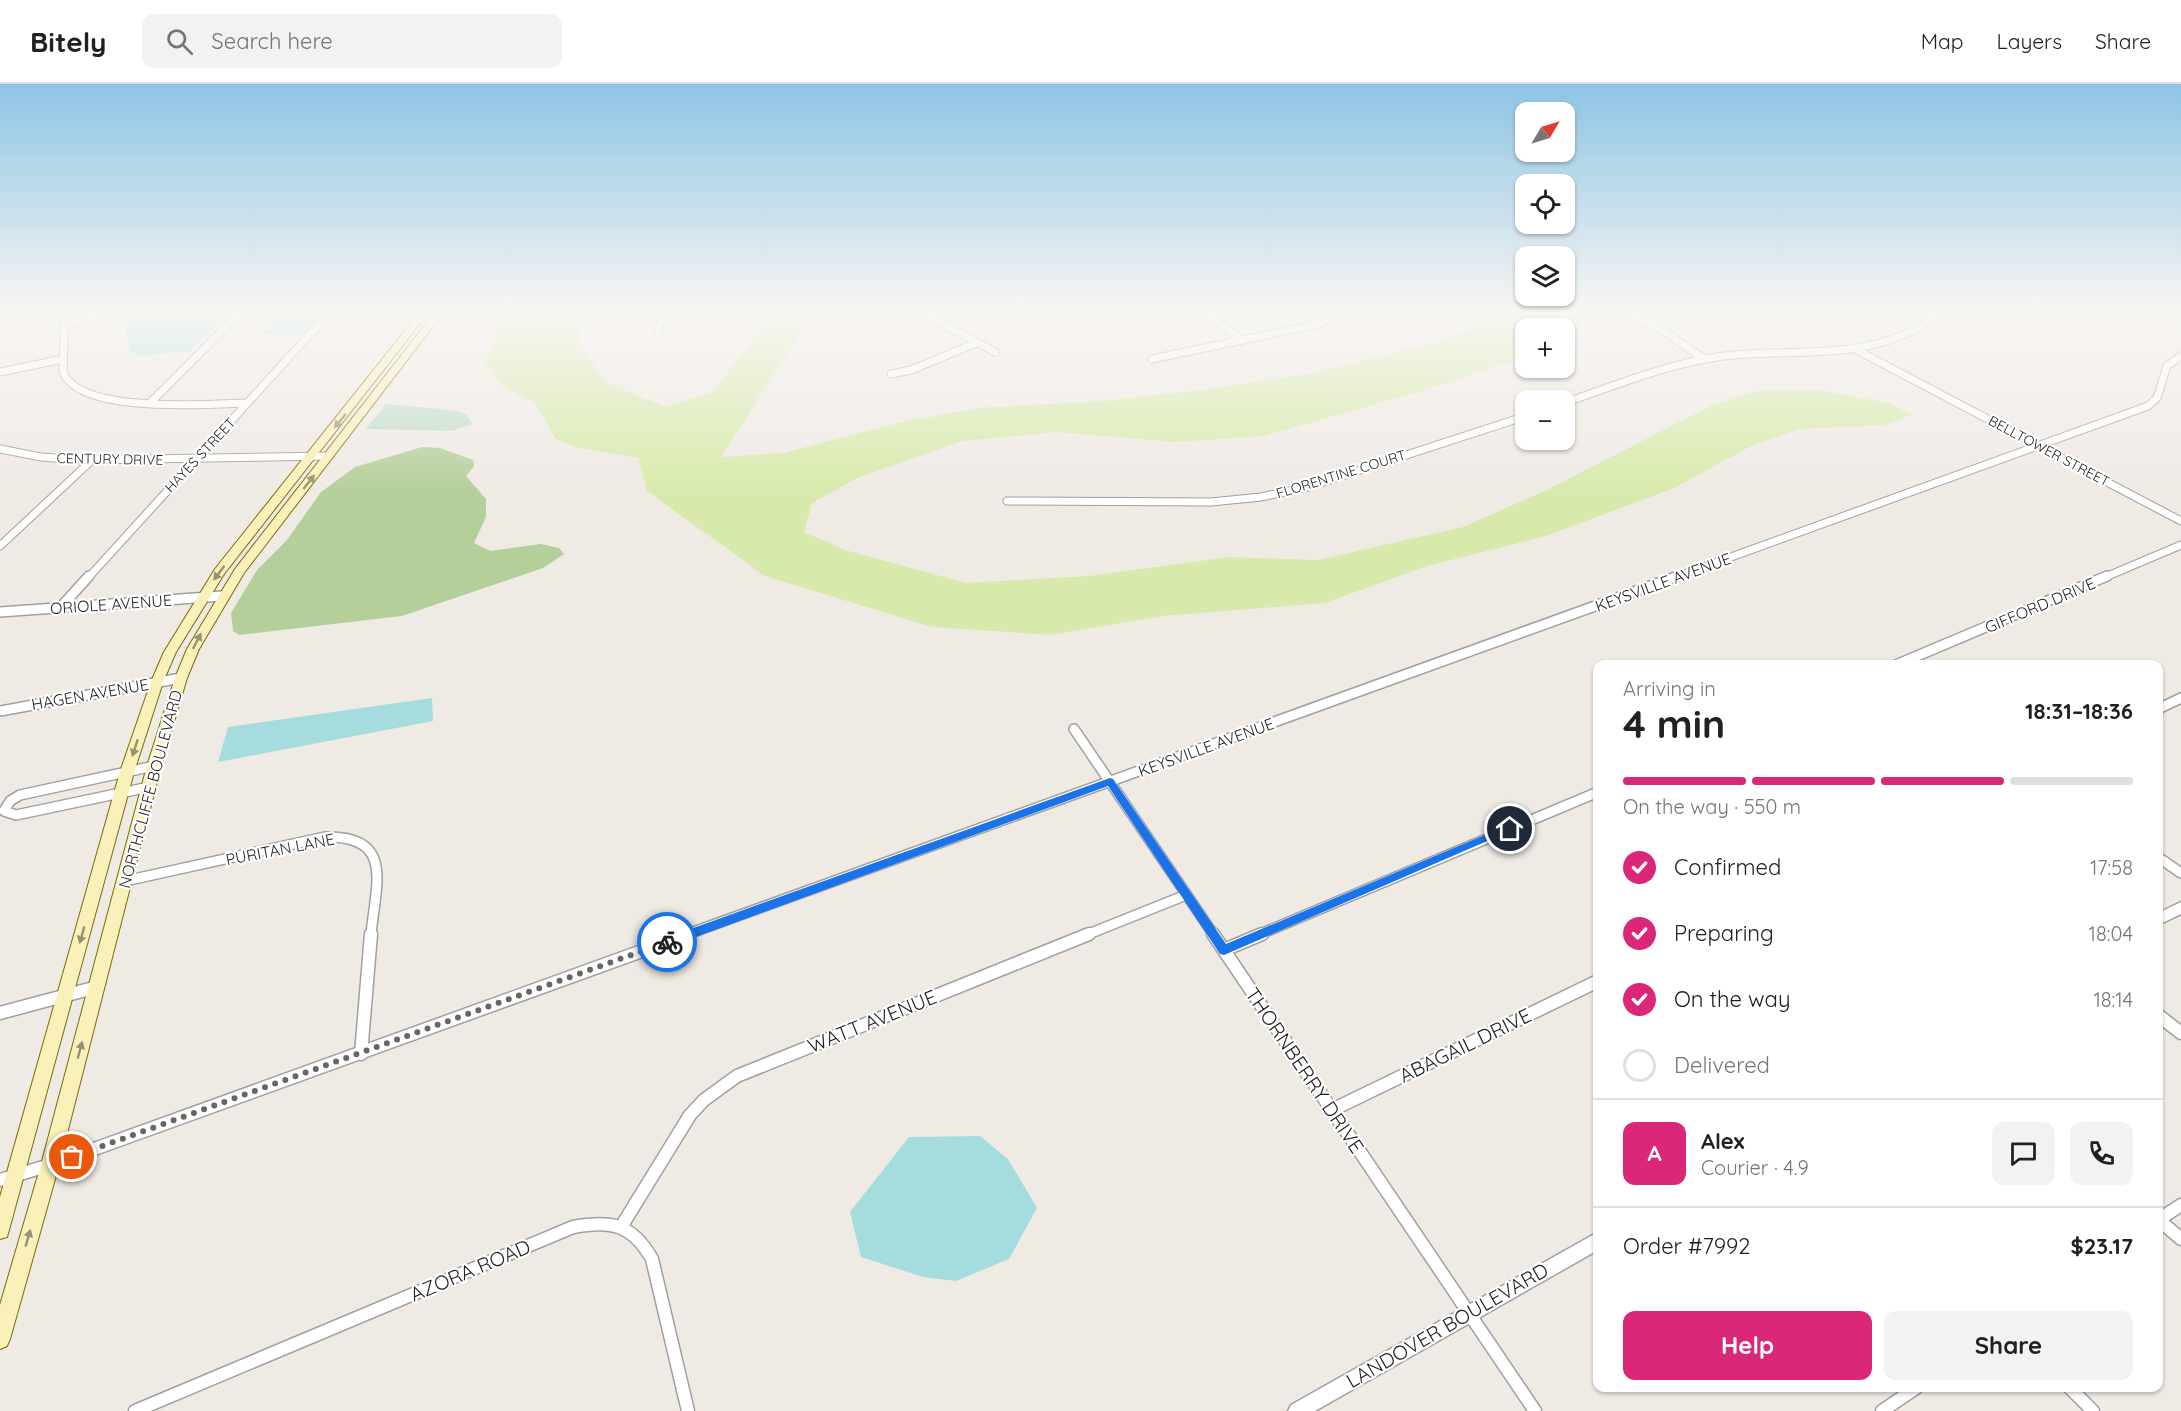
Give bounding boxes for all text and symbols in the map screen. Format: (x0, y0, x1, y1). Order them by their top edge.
search box (142, 14, 562, 68)
text: Bitely (30, 24, 106, 59)
icon: search (163, 25, 196, 58)
text: Search here (211, 27, 333, 55)
text: Map (1921, 28, 1964, 54)
text: Layers (1997, 28, 2062, 54)
text: Share (2095, 28, 2151, 54)
north arrow (1515, 102, 1575, 162)
map controls (1515, 102, 1575, 450)
button: locate (1515, 174, 1575, 234)
button: layers (1515, 246, 1575, 306)
button: + (1515, 318, 1575, 378)
button: − (1515, 390, 1575, 450)
street label: BELLTOWER STREET (1985, 411, 2113, 491)
one-way arrow (335, 413, 347, 428)
street label: HAYES STREET (161, 414, 239, 496)
street label: FLORENTINE COURT (1274, 446, 1408, 502)
street label: CENTURY DRIVE (57, 449, 164, 469)
one-way arrow (303, 474, 315, 489)
street label: KEYSVILLE AVENUE (1592, 548, 1734, 616)
one-way arrow (212, 565, 225, 581)
street label: GIFFORD DRIVE (1982, 573, 2098, 637)
street label: ORIOLE AVENUE (49, 590, 173, 618)
one-way arrow (192, 632, 202, 649)
street label: HAGEN AVENUE (30, 674, 150, 714)
text: Arriving in (1623, 676, 1716, 701)
street label: NORTHCLIFFE BOULEVARD (114, 688, 186, 890)
text: 18:31–18:36 (2025, 697, 2133, 725)
text: 4 min (1623, 699, 1725, 748)
street label: KEYSVILLE AVENUE (1135, 713, 1277, 781)
one-way arrow (130, 739, 139, 757)
text: On the way · 550 m (1623, 794, 1801, 819)
pin (1484, 803, 1535, 854)
icon: home (1493, 812, 1526, 845)
street label: PURITAN LANE (224, 829, 336, 869)
icon: check (1623, 851, 1656, 884)
text: Confirmed (1674, 853, 1781, 881)
text: 17:58 (2090, 855, 2133, 880)
courier (637, 912, 697, 972)
icon: check (1623, 917, 1656, 950)
text: Preparing (1674, 919, 1774, 947)
text: 18:04 (2089, 921, 2133, 946)
one-way arrow (77, 926, 87, 945)
icon: bike (651, 926, 684, 959)
street label: THORNBERRY DRIVE (1240, 982, 1370, 1158)
icon: check (1623, 983, 1656, 1016)
street label: WATT AVENUE (804, 984, 940, 1058)
text: On the way (1674, 985, 1790, 1013)
text: 18:14 (2093, 987, 2133, 1012)
street label: ABAGAIL DRIVE (1395, 1002, 1535, 1088)
one-way arrow (76, 1041, 86, 1059)
text: Delivered (1674, 1051, 1770, 1079)
button: chat (1992, 1122, 2055, 1185)
button: phone (2070, 1122, 2133, 1185)
text: Alex (1701, 1127, 1744, 1155)
pin (46, 1131, 97, 1182)
text: A (1647, 1139, 1662, 1167)
icon: bag (55, 1140, 88, 1173)
text: Courier · 4.9 (1701, 1155, 1809, 1180)
one-way arrow (24, 1229, 33, 1247)
text: Order #7992 (1623, 1232, 1751, 1260)
text: $23.17 (2071, 1232, 2133, 1260)
street label: AZORA ROAD (406, 1233, 534, 1307)
street label: LANDOVER BOULEVARD (1342, 1257, 1552, 1393)
button: Help (1623, 1311, 1872, 1380)
button: Share (1884, 1311, 2133, 1380)

